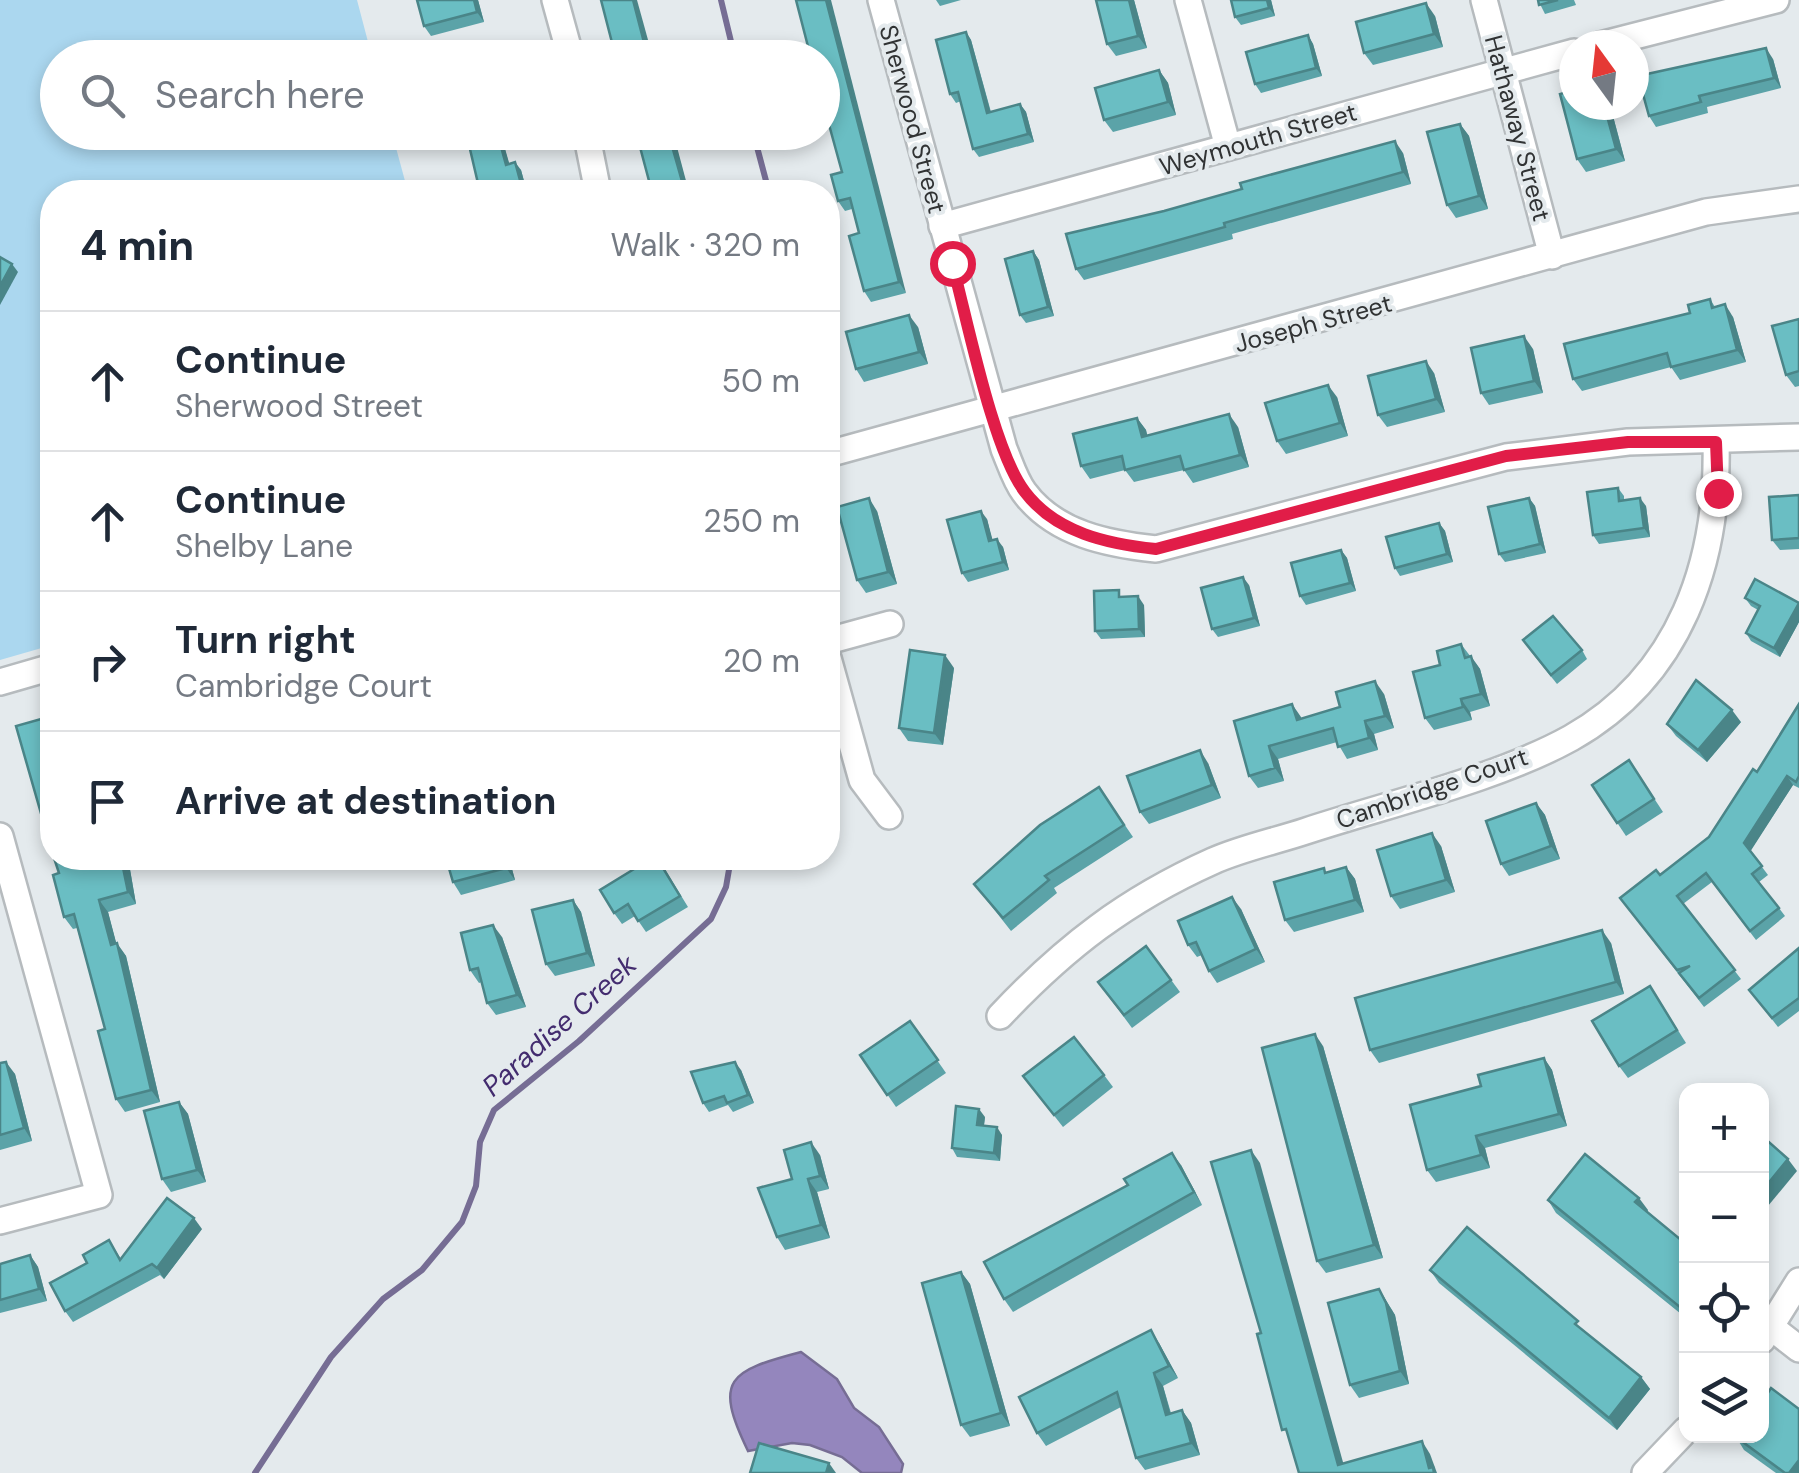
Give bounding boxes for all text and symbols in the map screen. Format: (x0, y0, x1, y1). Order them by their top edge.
street label: Sherwood Street (872, 21, 954, 217)
north arrow (1559, 30, 1649, 120)
street label: Hathaway Street (1477, 32, 1558, 225)
search box (40, 40, 840, 150)
icon: search (75, 68, 130, 123)
text: Search here (155, 70, 365, 120)
street label: Weymouth Street (1156, 96, 1361, 183)
text: 4 min (80, 218, 194, 273)
text: Walk · 320 m (611, 224, 800, 266)
route start (930, 241, 976, 287)
street label: Joseph Street (1231, 287, 1395, 360)
text: Continue (175, 335, 346, 385)
icon: ahead (80, 354, 135, 409)
text: 50 m (722, 360, 800, 402)
text: Sherwood Street (175, 385, 423, 427)
route end (1696, 471, 1742, 517)
text: Continue (175, 475, 346, 525)
icon: ahead (80, 494, 135, 549)
text: 250 m (703, 500, 800, 542)
text: Shelby Lane (175, 525, 353, 567)
text: Turn right (175, 615, 356, 665)
icon: right (80, 634, 135, 689)
text: 20 m (723, 640, 800, 682)
text: Cambridge Court (175, 665, 432, 707)
street label: Cambridge Court (1332, 740, 1532, 837)
icon: arrive (80, 774, 135, 829)
text: Arrive at destination (175, 776, 557, 826)
water label: Paradise Creek (474, 946, 645, 1105)
map controls (1679, 1083, 1769, 1443)
button: + (1679, 1083, 1769, 1173)
button: − (1679, 1173, 1769, 1263)
button: locate (1679, 1263, 1769, 1353)
button: layers (1679, 1353, 1769, 1443)

